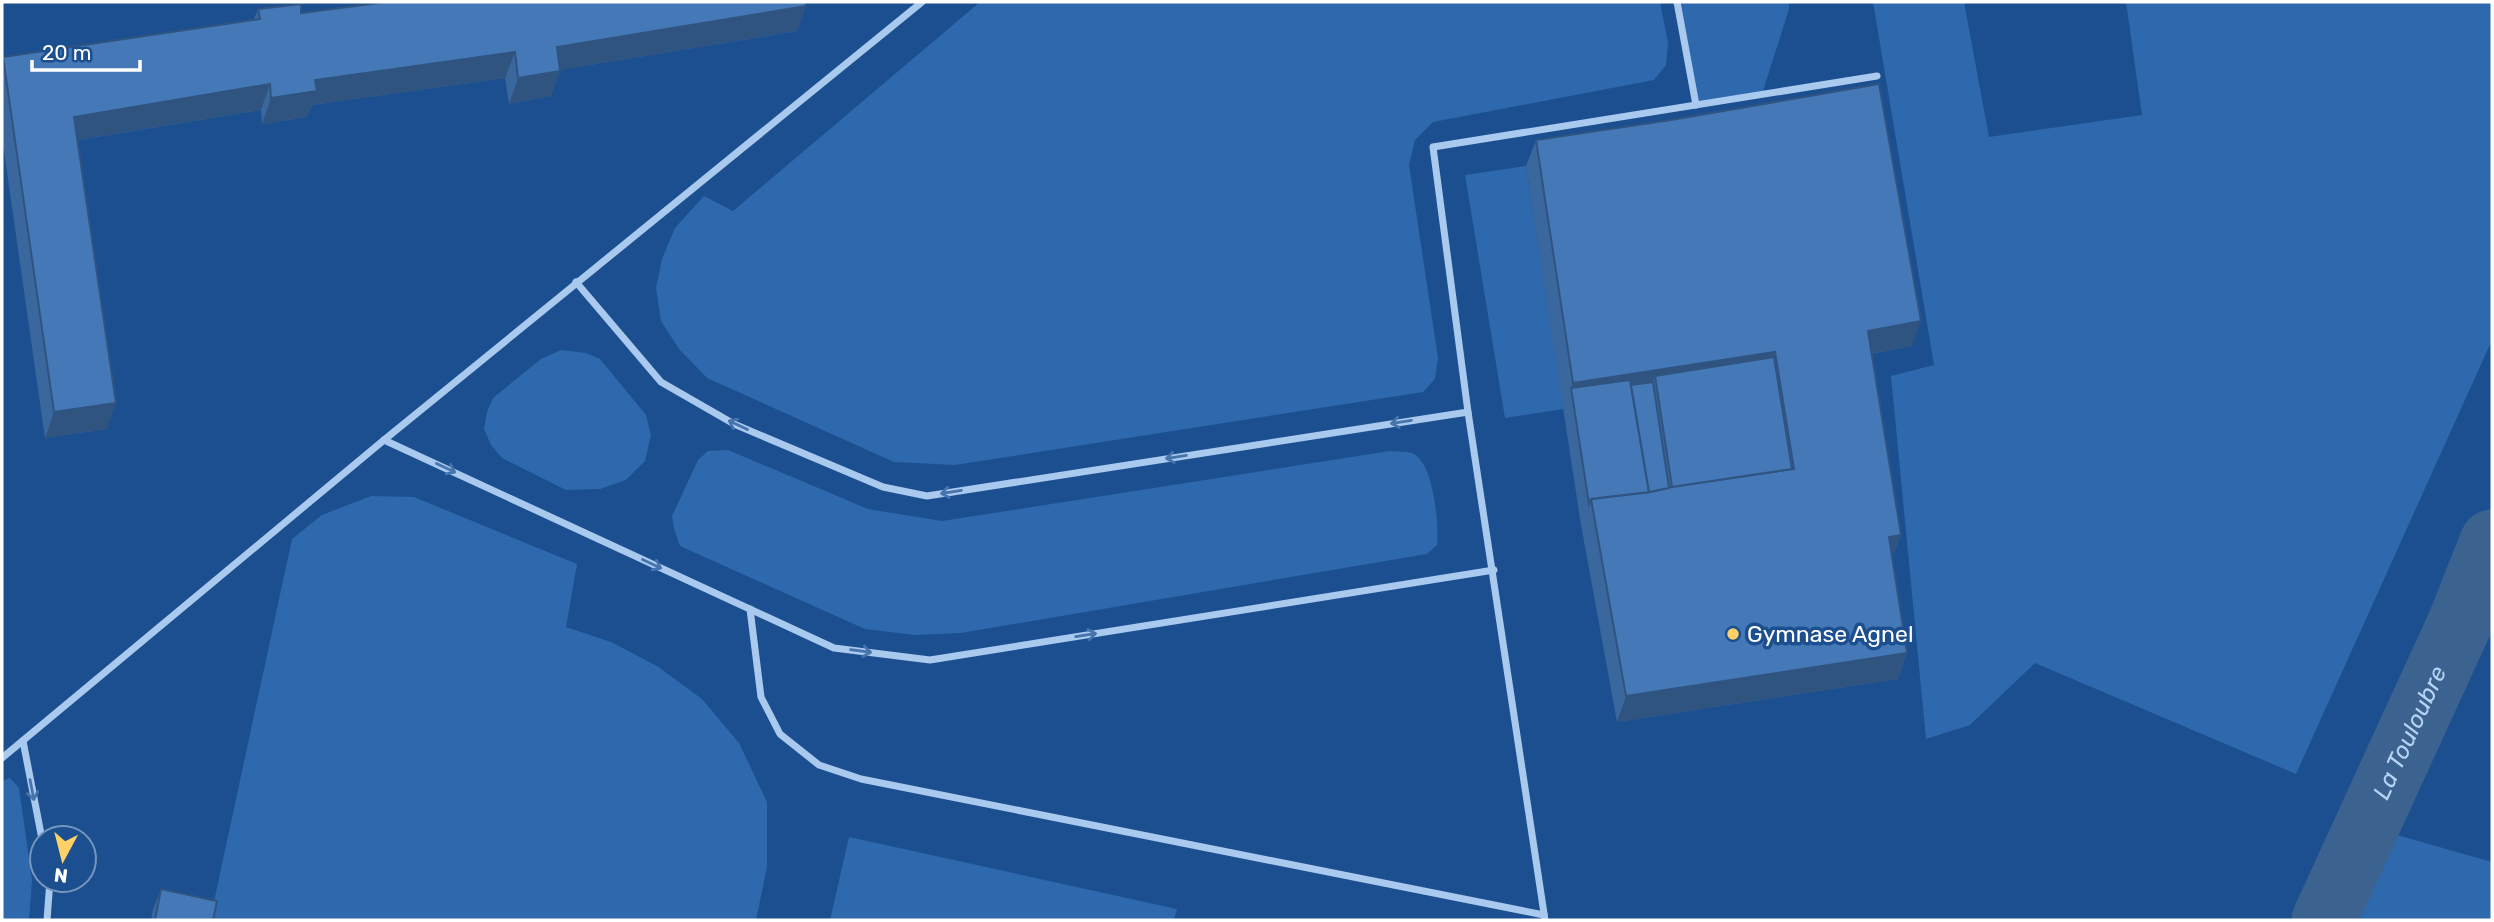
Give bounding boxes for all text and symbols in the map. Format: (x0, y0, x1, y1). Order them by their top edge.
scale bar (32, 28, 140, 72)
text: 20 m (42, 40, 91, 65)
one-way arrow (1390, 416, 1413, 429)
one-way arrow (728, 418, 749, 431)
one-way arrow (1165, 451, 1188, 464)
one-way arrow (435, 462, 456, 475)
one-way arrow (941, 486, 963, 499)
one-way arrow (641, 558, 662, 571)
place label: Gymnase Agnel (1747, 620, 1913, 648)
marker: Gymnase Agnel (1725, 626, 1741, 642)
one-way arrow (1074, 628, 1097, 641)
one-way arrow (849, 645, 872, 658)
water label: La Touloubre (2367, 662, 2452, 804)
one-way arrow (26, 778, 40, 801)
north arrow (28, 824, 98, 894)
text: N (53, 863, 69, 888)

